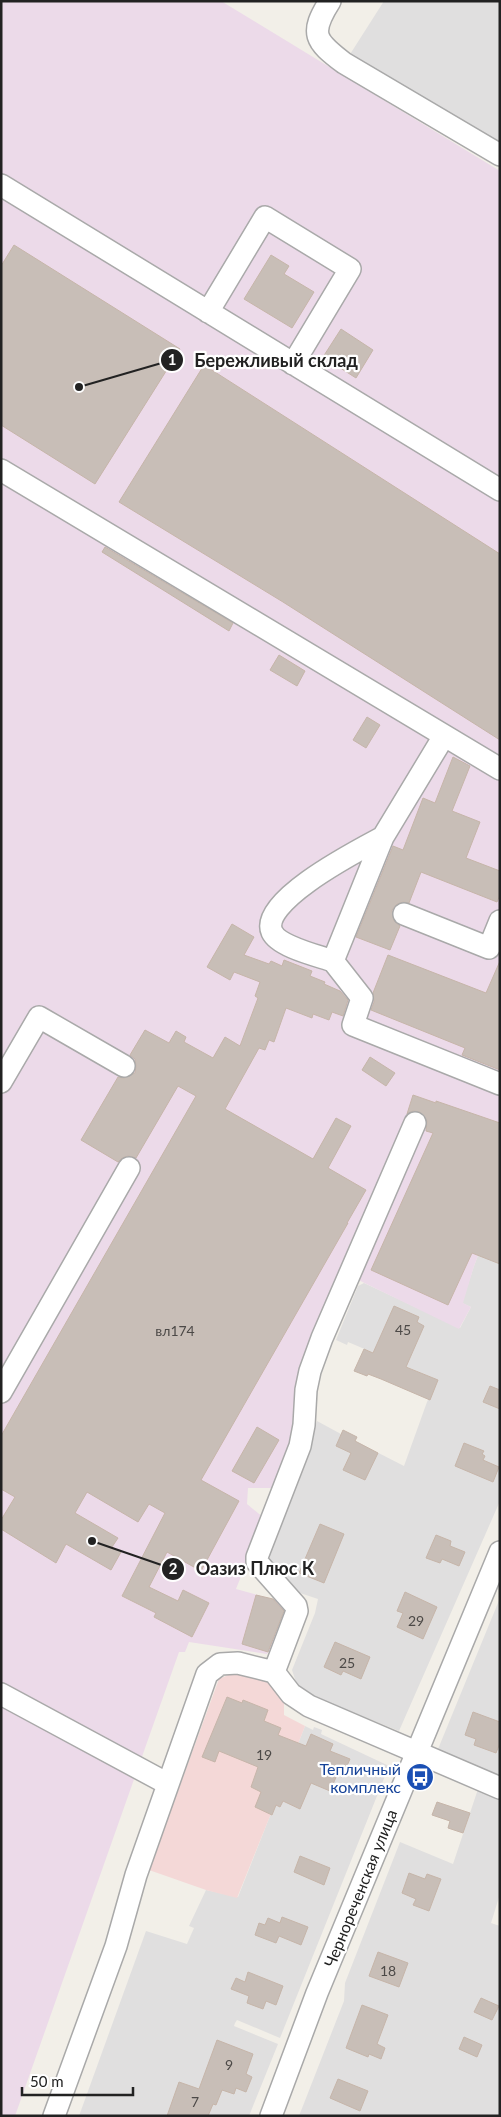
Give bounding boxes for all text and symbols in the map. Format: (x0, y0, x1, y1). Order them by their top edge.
callout: Бережливый склад (160, 344, 368, 377)
text: Бережливый склад (194, 349, 358, 371)
text: 1 (168, 350, 176, 368)
house number: 45 (395, 1321, 411, 1338)
house number: вл174 (155, 1322, 195, 1339)
callout: Оазиз Плюс К (161, 1553, 324, 1586)
text: Оазиз Плюс К (196, 1557, 315, 1579)
text: 2 (169, 1559, 178, 1577)
house number: 29 (408, 1612, 424, 1629)
house number: 25 (339, 1654, 355, 1671)
house number: 19 (256, 1746, 272, 1763)
place label: Тепличный комплекс (319, 1759, 401, 1796)
bus stop icon: Тепличный комплекс (405, 1762, 435, 1792)
street label: Чернореченская улица (320, 1806, 400, 1970)
house number: 18 (380, 1962, 396, 1979)
house number: 9 (225, 2056, 233, 2073)
scale bar (22, 2064, 134, 2096)
text: 50 m (30, 2072, 64, 2090)
house number: 7 (191, 2093, 199, 2110)

